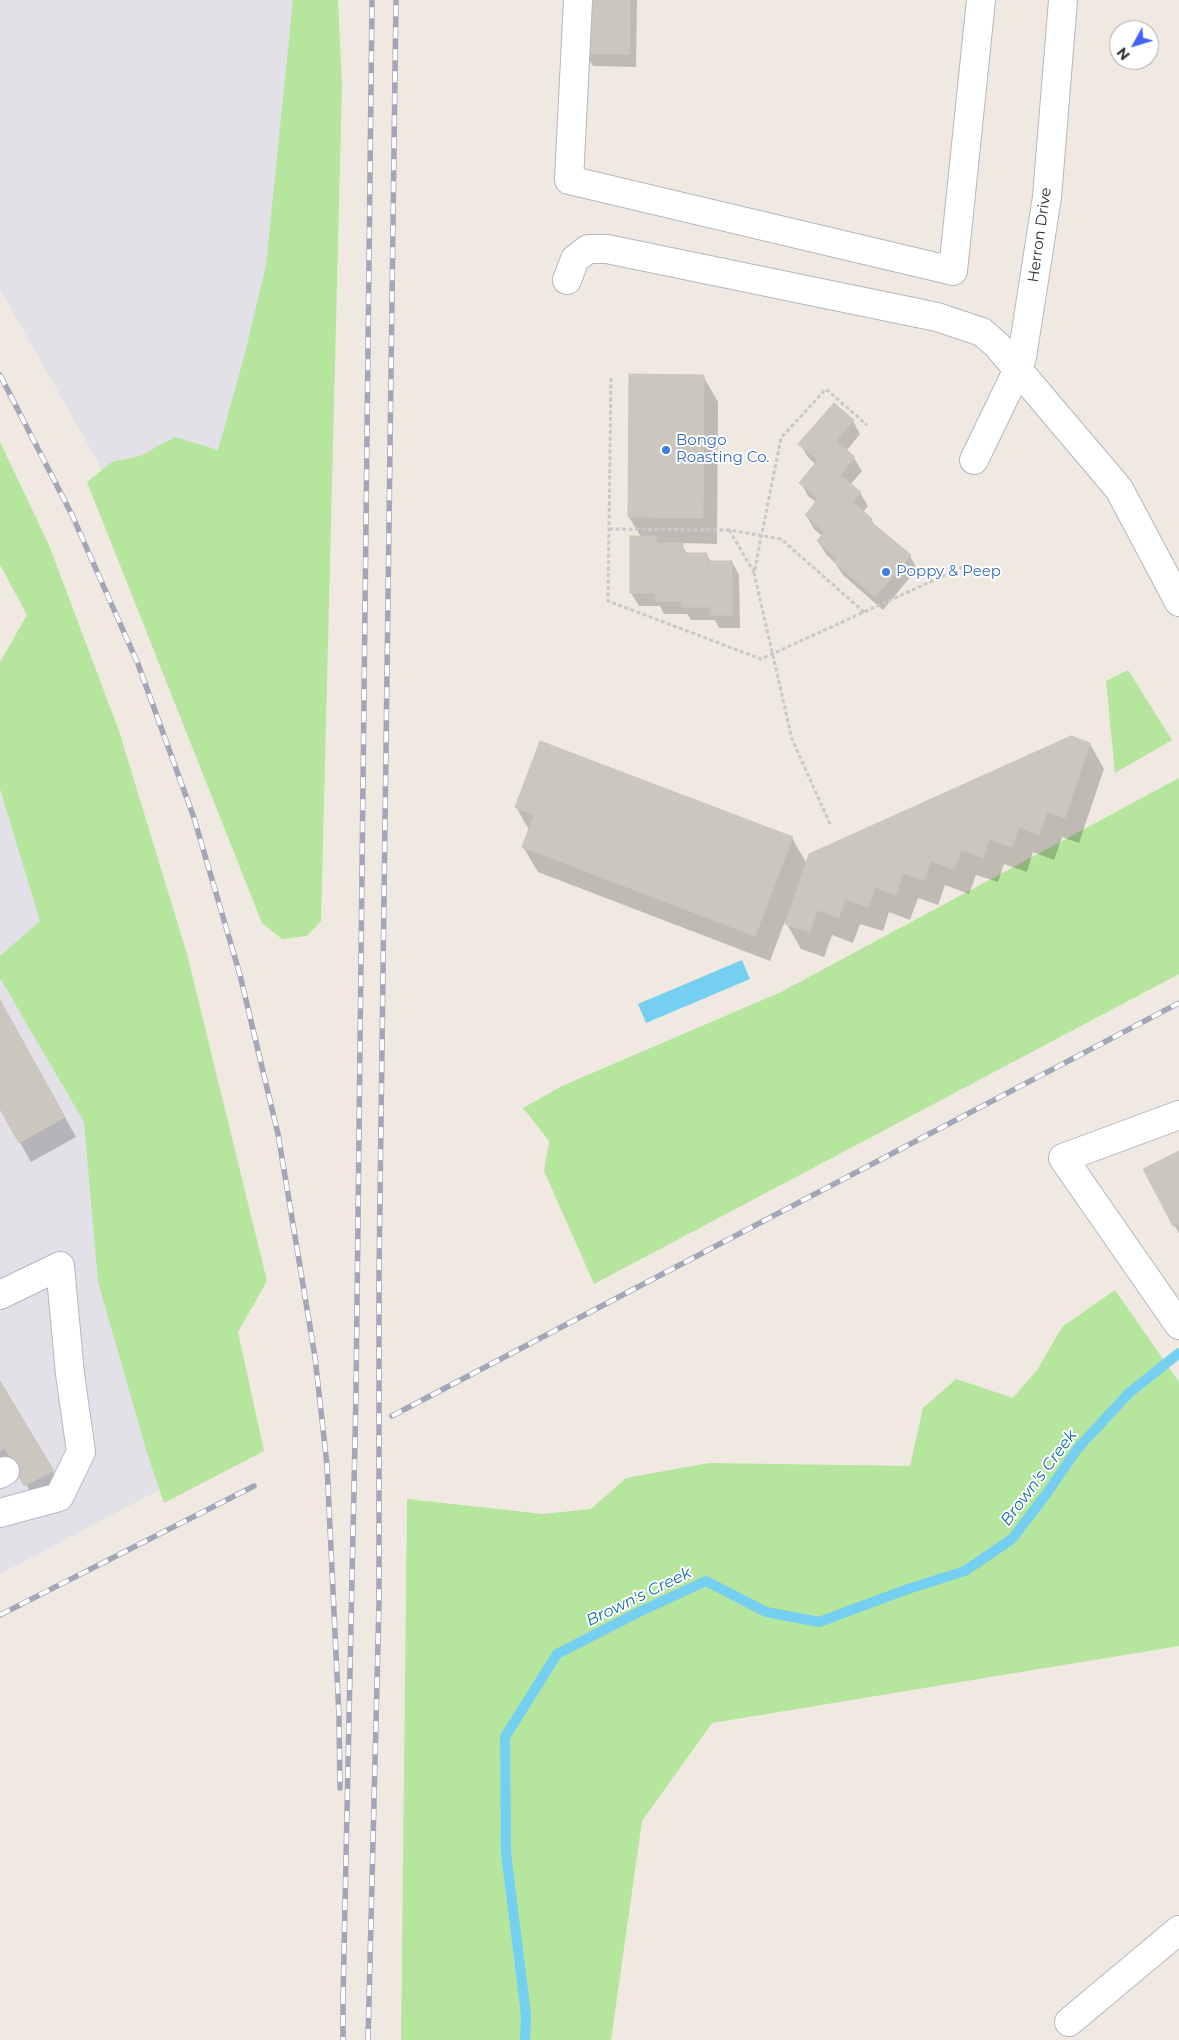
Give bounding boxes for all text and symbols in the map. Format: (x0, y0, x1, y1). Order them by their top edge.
north arrow (1109, 20, 1159, 70)
text: N (1113, 44, 1134, 64)
street label: Herron Drive (1024, 186, 1056, 284)
place label: Bongo Roasting Co. (676, 432, 769, 467)
marker: Bongo Roasting Co. (660, 444, 672, 456)
place label: Poppy & Peep (896, 563, 1001, 581)
marker: Poppy & Peep (880, 566, 892, 578)
water label: Brown's Creek (997, 1426, 1081, 1530)
water label: Brown's Creek (583, 1563, 695, 1631)

